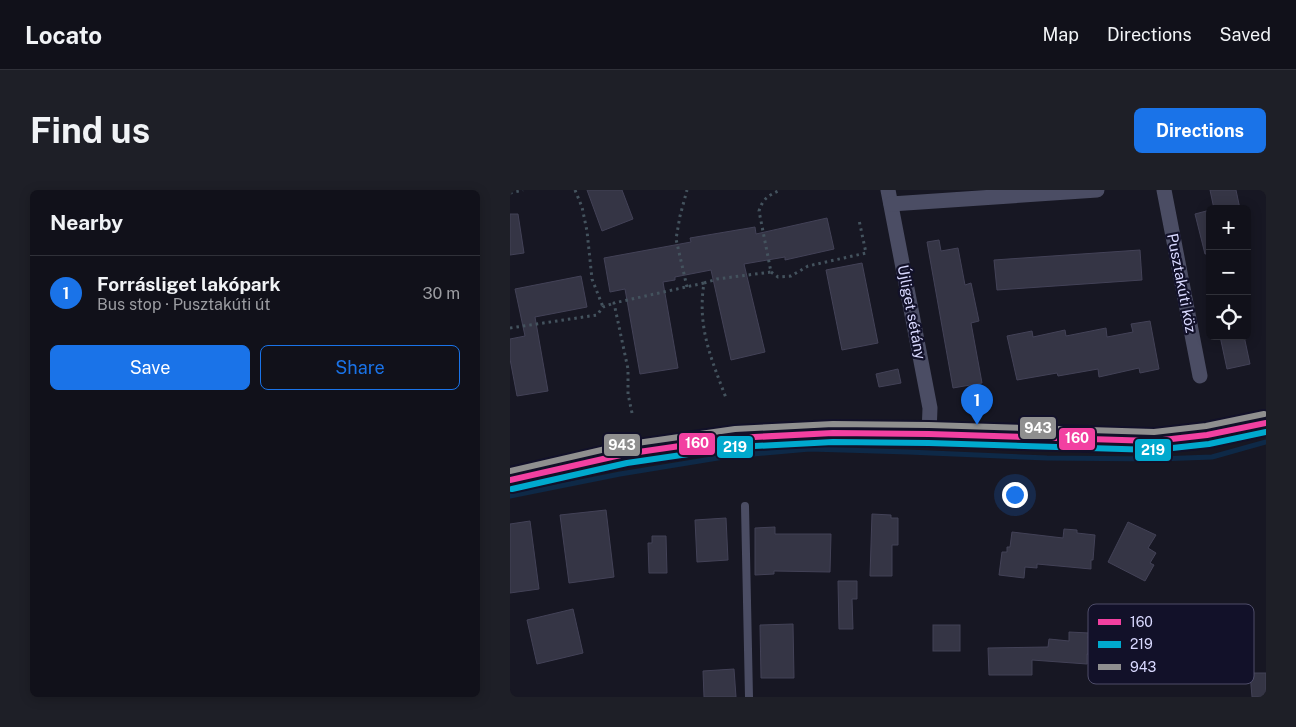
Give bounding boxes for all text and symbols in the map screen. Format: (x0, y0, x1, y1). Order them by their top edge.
text: Locato (25, 21, 102, 49)
text: Map (1042, 24, 1079, 45)
text: Directions (1107, 24, 1192, 45)
text: Saved (1220, 24, 1271, 45)
button: Directions (1134, 108, 1266, 153)
text: Find us (30, 110, 150, 151)
map controls (1206, 205, 1251, 340)
button: + (1206, 205, 1251, 250)
text: Nearby (50, 210, 123, 235)
street label: Pusztakúti köz (1164, 232, 1200, 334)
button: − (1206, 250, 1251, 295)
street label: Újliget sétány (895, 263, 930, 361)
text: Forrásliget lakópark (97, 273, 280, 295)
text: 1 (63, 284, 69, 303)
text: 30 m (423, 284, 460, 303)
text: Bus stop · Pusztakúti út (97, 295, 271, 314)
button: locate (1206, 295, 1251, 340)
button: Save (50, 345, 250, 390)
button: Share (260, 345, 460, 390)
pin: 1 (961, 384, 993, 425)
line badge: 943 (1019, 416, 1057, 440)
text: 943 (1024, 420, 1052, 436)
line badge: 160 (1058, 427, 1096, 451)
text: 160 (1065, 430, 1089, 446)
line badge: 160 (678, 432, 716, 456)
line badge: 943 (603, 433, 641, 457)
text: 160 (685, 435, 709, 451)
line badge: 219 (716, 435, 754, 459)
text: 943 (608, 437, 636, 453)
line badge: 219 (1134, 438, 1172, 462)
text: 219 (723, 439, 747, 455)
text: 219 (1141, 442, 1165, 458)
your location (1002, 482, 1028, 508)
legend (1088, 604, 1254, 684)
text: 160 (1130, 614, 1153, 630)
text: 219 (1130, 636, 1153, 652)
text: 943 (1130, 659, 1157, 675)

